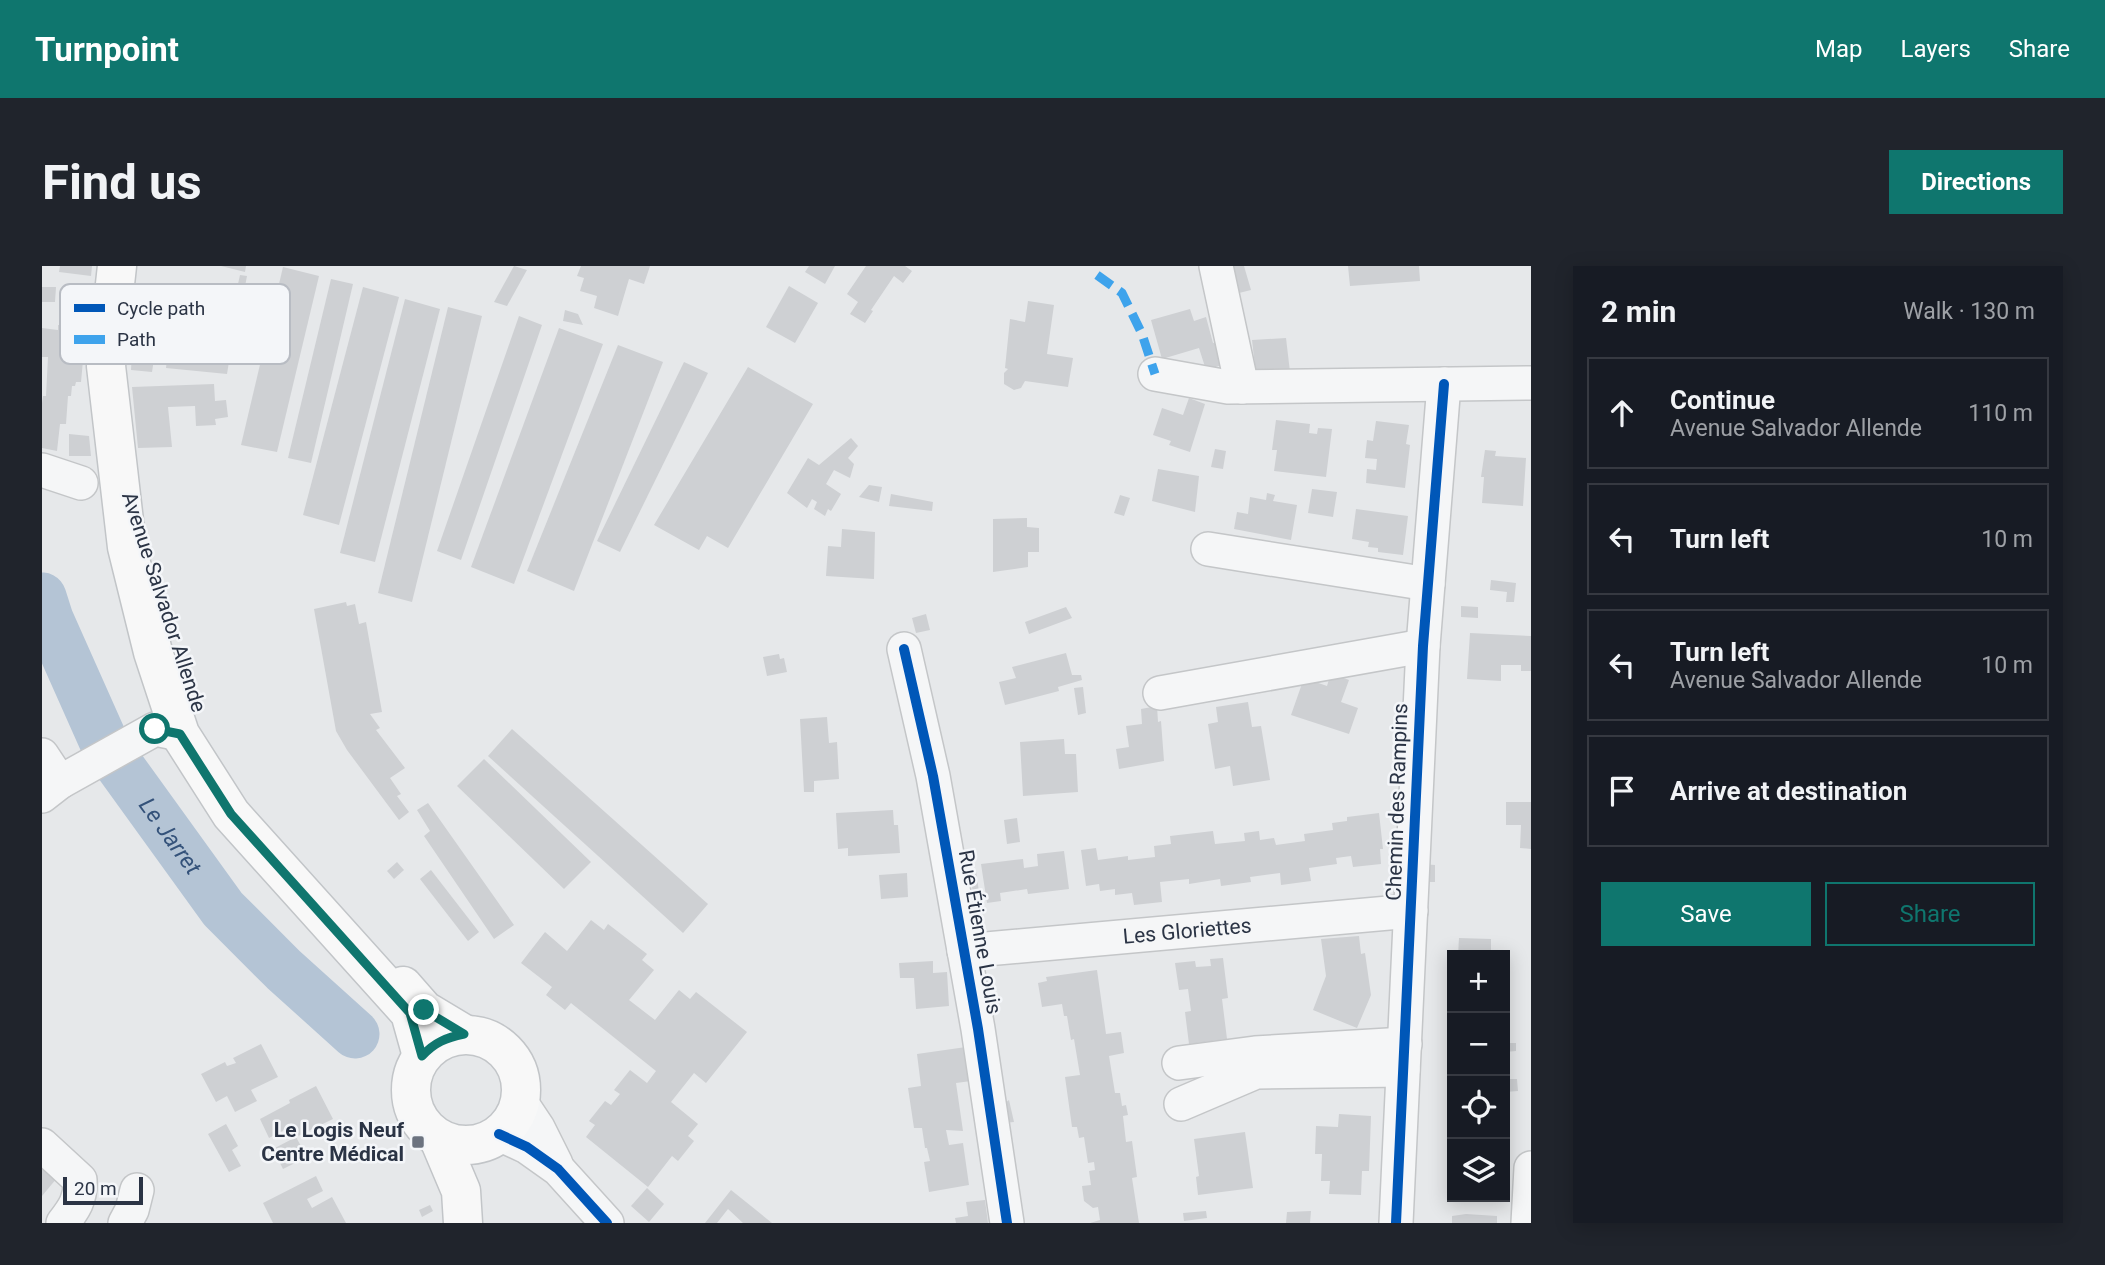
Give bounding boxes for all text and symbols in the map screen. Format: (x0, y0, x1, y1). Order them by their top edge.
text: Turnpoint (35, 30, 179, 69)
text: Map (1815, 35, 1863, 63)
text: Layers (1901, 35, 1971, 63)
text: Share (2009, 35, 2070, 63)
button: Directions (1889, 150, 2063, 214)
text: Find us (42, 154, 202, 211)
legend (60, 284, 290, 364)
text: 2 min (1601, 294, 1676, 329)
text: Cycle path (117, 297, 205, 320)
text: Walk · 130 m (1903, 298, 2035, 325)
text: Path (117, 328, 156, 351)
text: Continue (1670, 385, 1775, 415)
icon: ahead (1603, 394, 1641, 432)
text: 110 m (1968, 400, 2033, 427)
text: Avenue Salvador Allende (1670, 415, 1922, 442)
street label: Avenue Salvador Allende (117, 489, 211, 715)
icon: left (1603, 520, 1641, 558)
text: Turn left (1670, 524, 1769, 554)
text: 10 m (1981, 526, 2033, 553)
text: Turn left (1670, 637, 1769, 667)
icon: left (1603, 646, 1641, 684)
text: 10 m (1981, 652, 2033, 679)
text: Avenue Salvador Allende (1670, 667, 1922, 694)
street label: Chemin des Rampins (1382, 703, 1412, 901)
route start (139, 713, 170, 744)
icon: arrive (1603, 772, 1641, 810)
text: Arrive at destination (1670, 776, 1907, 806)
water label: Le Jarret (134, 792, 207, 880)
street label: Rue Étienne Louis (954, 848, 1006, 1016)
button: Save (1601, 882, 1811, 946)
button: Share (1825, 882, 2035, 946)
street label: Les Gloriettes (1122, 913, 1252, 949)
map controls (1447, 950, 1510, 1202)
button: + (1447, 950, 1510, 1013)
route end (408, 994, 439, 1025)
button: − (1447, 1013, 1510, 1076)
button: locate (1447, 1076, 1510, 1139)
place label: Le Logis Neuf Centre Médical (261, 1118, 404, 1166)
marker: Le Logis Neuf Centre Médical (410, 1134, 426, 1150)
button: layers (1447, 1139, 1510, 1202)
scale bar (63, 1174, 144, 1206)
text: 20 m (74, 1177, 117, 1200)

